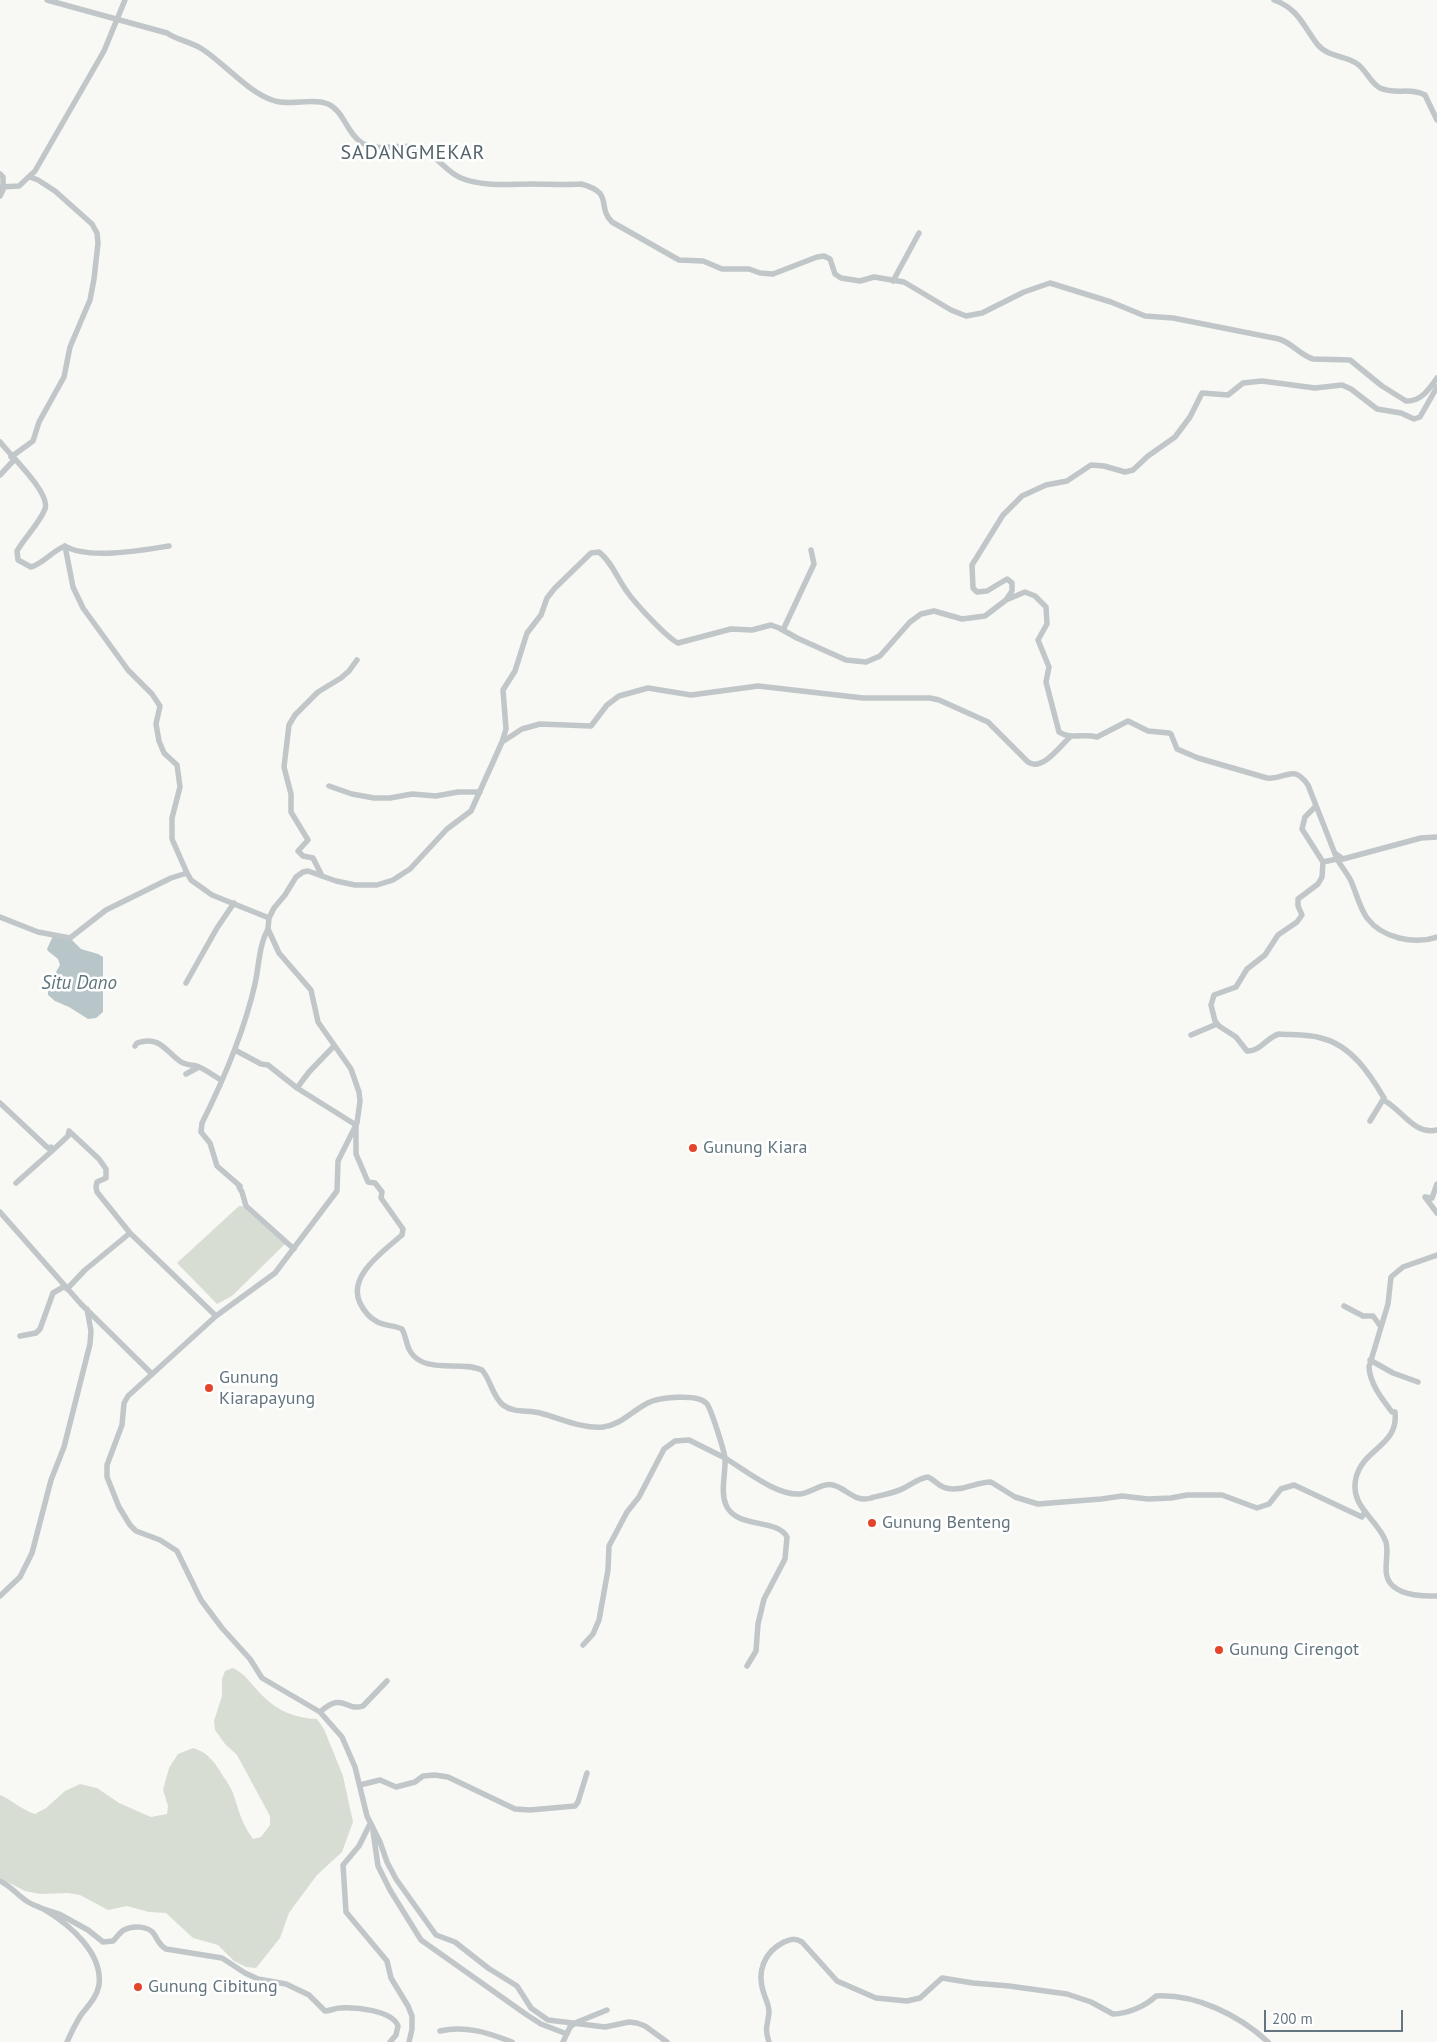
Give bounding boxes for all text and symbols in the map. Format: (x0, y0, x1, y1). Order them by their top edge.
district label: SADANGMEKAR (339, 141, 487, 165)
water label: Situ Dano (41, 973, 117, 995)
place label: Gunung Kiara (703, 1137, 807, 1159)
marker: Gunung Kiara (687, 1142, 699, 1154)
place label: Gunung Kiarapayung (219, 1367, 315, 1410)
marker: Gunung Kiarapayung (203, 1382, 215, 1394)
place label: Gunung Benteng (882, 1512, 1011, 1534)
marker: Gunung Benteng (866, 1517, 878, 1529)
place label: Gunung Cirengot (1229, 1639, 1359, 1661)
marker: Gunung Cirengot (1213, 1644, 1225, 1656)
place label: Gunung Cibitung (148, 1976, 278, 1998)
marker: Gunung Cibitung (132, 1981, 144, 1993)
scale bar (1267, 2000, 1406, 2032)
text: 200 m (1272, 2009, 1313, 2028)

